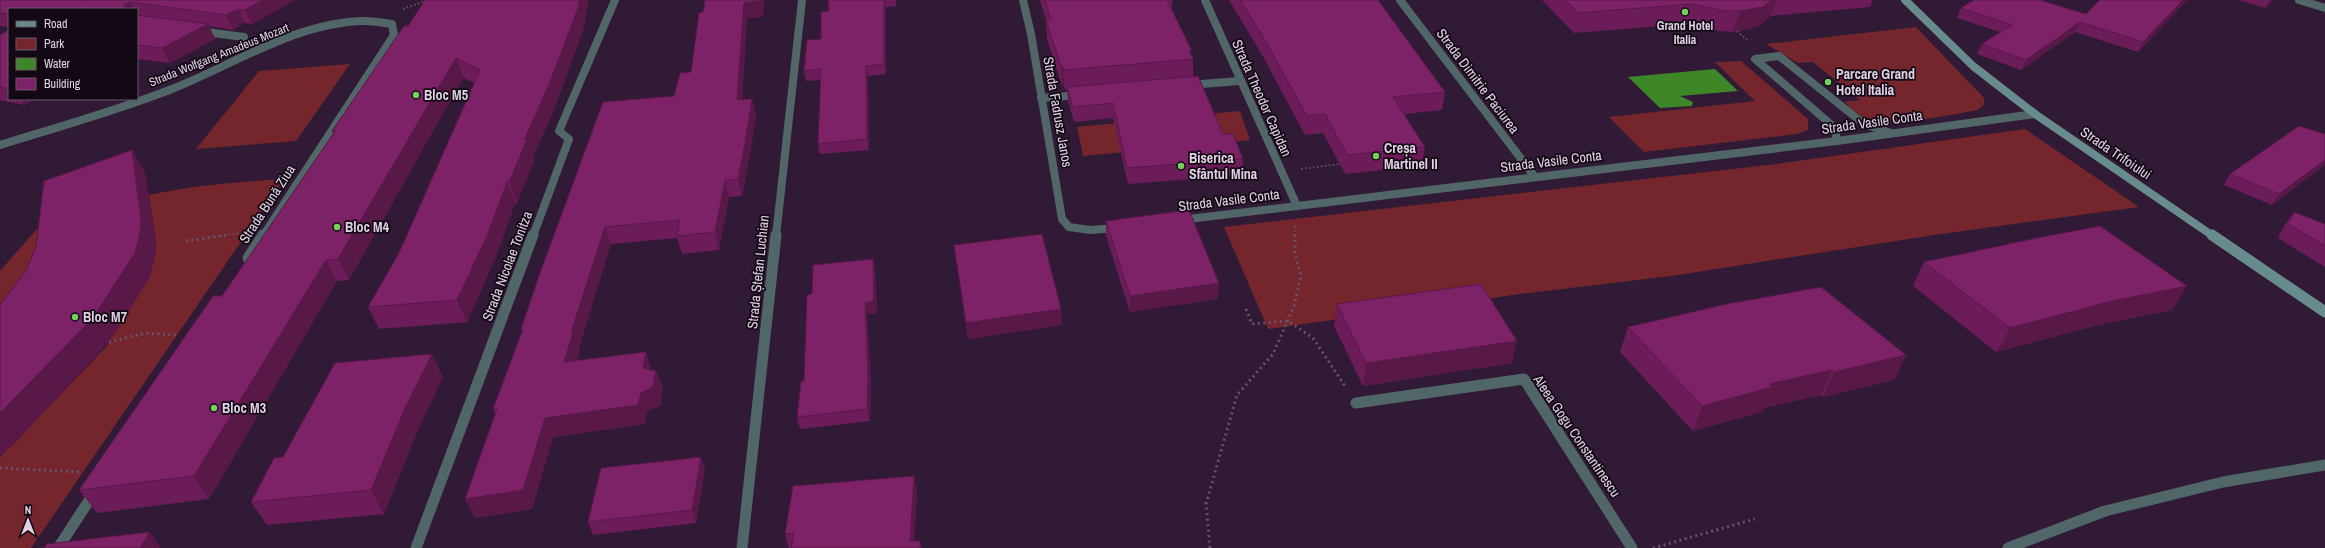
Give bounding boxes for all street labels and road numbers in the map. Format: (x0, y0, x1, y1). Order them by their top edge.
street label: Strada Wolfgang Amadeus Mozart (147, 19, 292, 90)
street label: Strada Dimitrie Paciurea (1433, 25, 1524, 138)
street label: Strada Theodor Capidan (1228, 37, 1296, 159)
street label: Strada Fadrusz Janos (1039, 55, 1077, 169)
street label: Strada Vasile Conta (1820, 106, 1924, 138)
street label: Strada Trifoiului (2077, 123, 2155, 183)
street label: Strada Vasile Conta (1499, 146, 1603, 176)
street label: Strada Bună Ziua (235, 161, 299, 247)
street label: Strada Vasile Conta (1177, 185, 1281, 215)
street label: Strada Nicolae Tonitza (478, 208, 536, 323)
street label: Strada Ștefan Luchian (743, 214, 773, 330)
street label: Aleea Gogu Constantinescu (1529, 371, 1625, 501)

